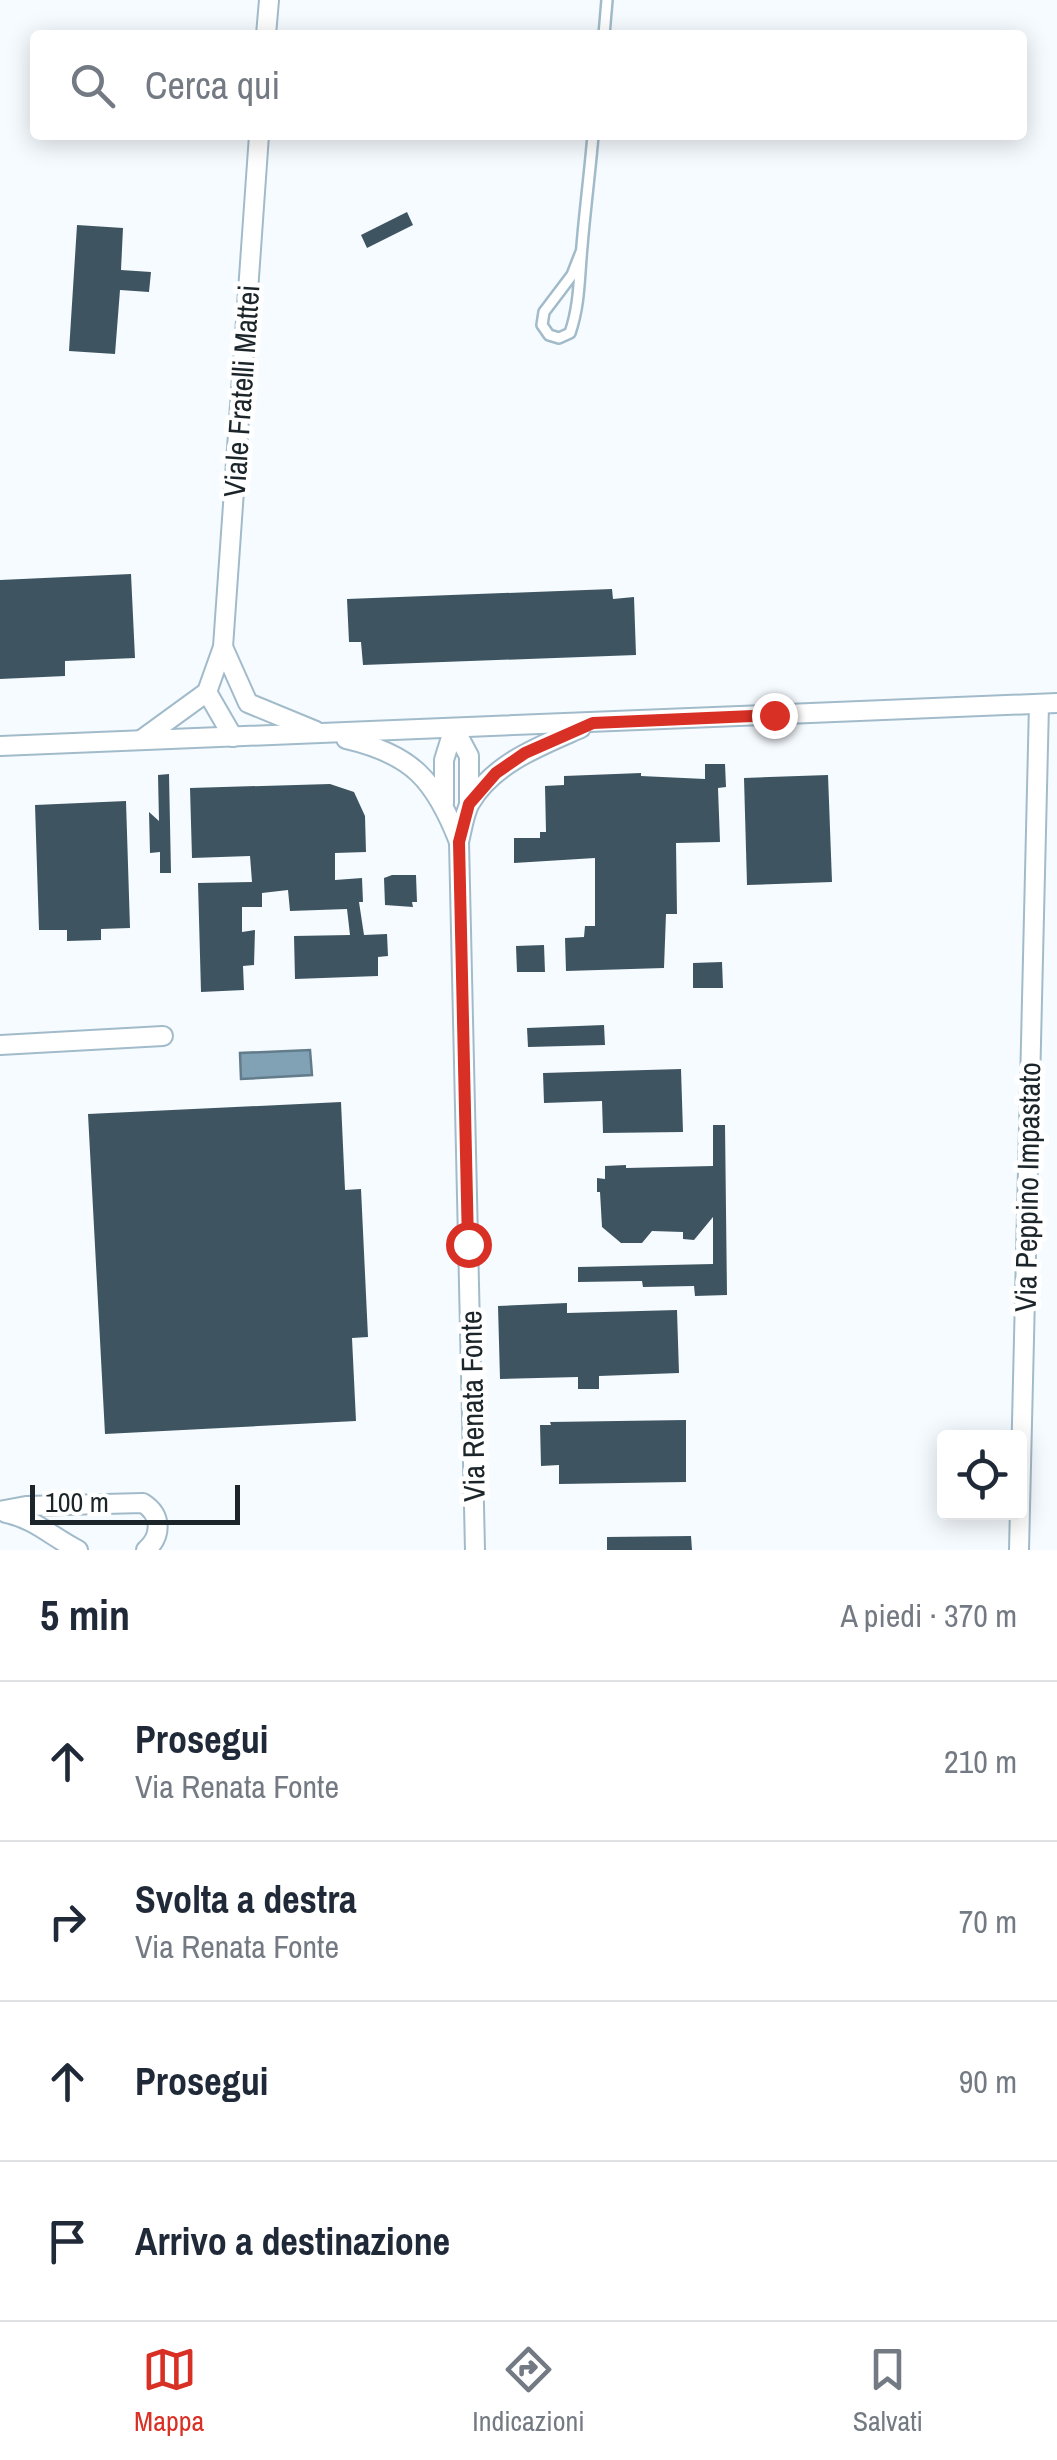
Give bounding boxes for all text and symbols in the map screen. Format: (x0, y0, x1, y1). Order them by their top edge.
search box (30, 30, 1027, 140)
icon: search (65, 58, 120, 113)
text: Cerca qui (145, 60, 280, 111)
street label: Viale Fratelli Mattei (214, 283, 268, 499)
route end (752, 693, 798, 739)
street label: Via Peppino Impastato (1005, 1062, 1049, 1312)
route start (446, 1222, 492, 1268)
street label: Via Renata Fonte (450, 1310, 494, 1502)
map controls (937, 1430, 1027, 1520)
button: locate (937, 1430, 1027, 1520)
scale bar (30, 1480, 240, 1524)
text: 100 m (45, 1483, 109, 1521)
text: 5 min (40, 1587, 130, 1643)
text: A piedi · 370 m (840, 1594, 1017, 1637)
text: Prosegui (135, 1714, 268, 1765)
icon: ahead (40, 1734, 95, 1789)
text: 210 m (944, 1740, 1017, 1783)
text: Via Renata Fonte (135, 1765, 339, 1808)
text: Svolta a destra (135, 1874, 357, 1925)
icon: right (40, 1894, 95, 1949)
text: 70 m (959, 1900, 1017, 1943)
text: Via Renata Fonte (135, 1925, 339, 1968)
icon: ahead (40, 2054, 95, 2109)
text: Prosegui (135, 2056, 268, 2107)
text: 90 m (959, 2060, 1017, 2103)
icon: arrive (40, 2214, 95, 2269)
text: Arrivo a destinazione (135, 2216, 450, 2267)
tab: Mappa (134, 2342, 204, 2440)
tab: Indicazioni (472, 2342, 585, 2440)
tab: Salvati (853, 2342, 923, 2440)

